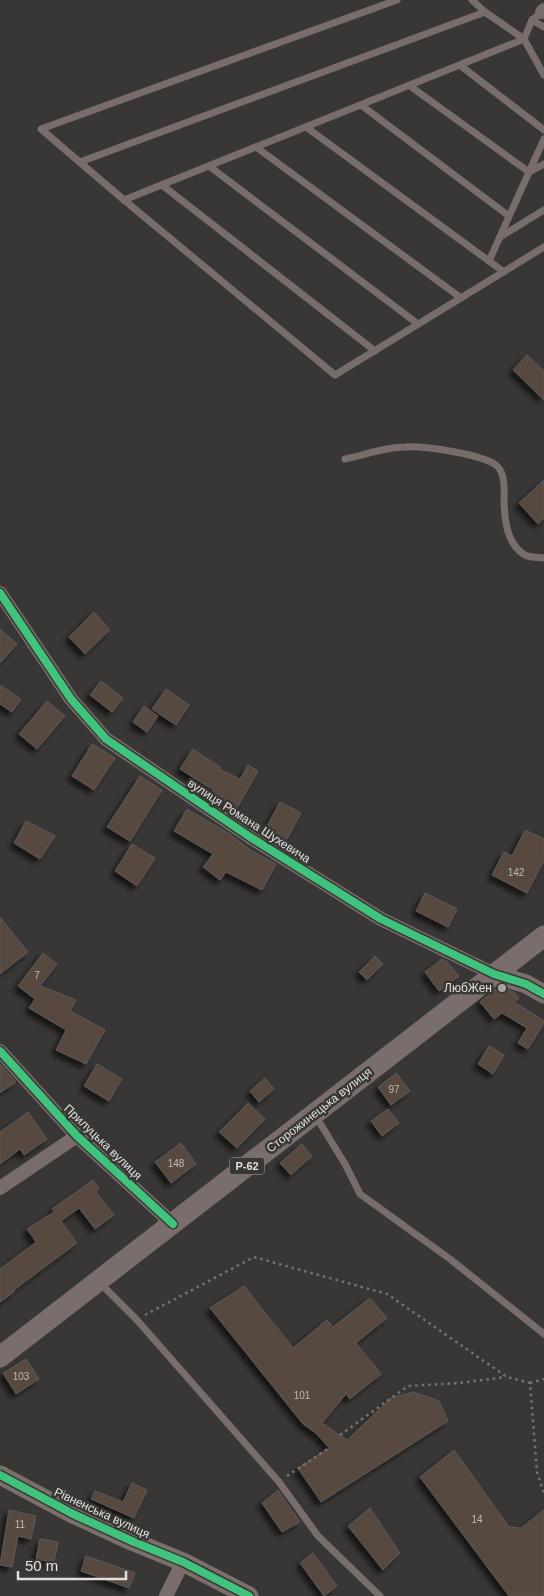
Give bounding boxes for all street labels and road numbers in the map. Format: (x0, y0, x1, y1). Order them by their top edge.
street label: вулиця Романа Шухевича (185, 776, 313, 866)
street label: Сторожинецька вулиця (264, 1065, 374, 1155)
street label: Прилуцька вулиця (61, 1101, 145, 1183)
road number: Р-62 (230, 1158, 264, 1174)
street label: Рівненська вулиця (52, 1485, 152, 1541)

